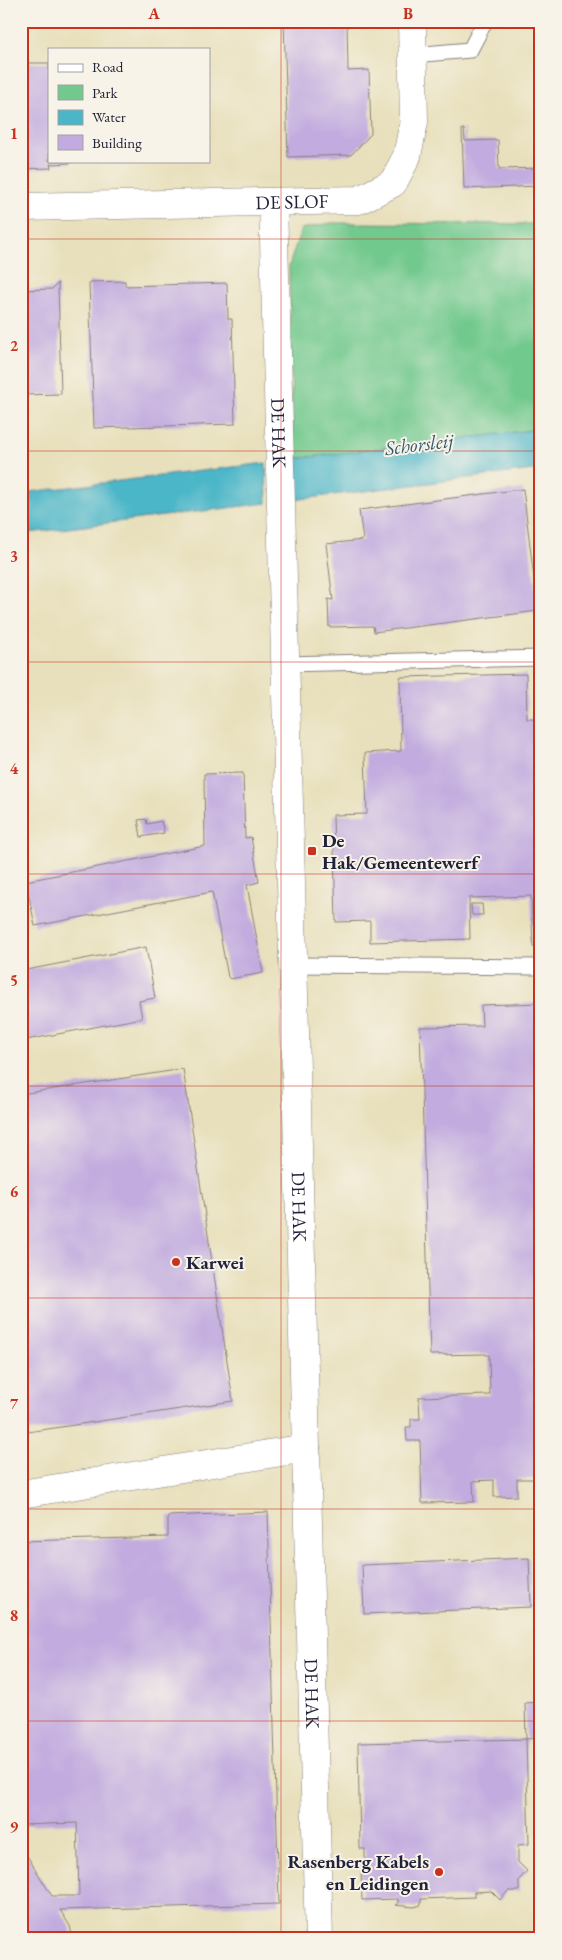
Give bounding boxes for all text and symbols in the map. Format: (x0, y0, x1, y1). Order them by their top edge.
text: A (147, 3, 160, 24)
text: B (403, 3, 413, 24)
legend (48, 48, 210, 162)
text: Road (92, 57, 124, 76)
text: Park (92, 83, 119, 102)
text: Water (92, 107, 126, 126)
text: 1 (10, 123, 18, 144)
text: Building (92, 133, 142, 152)
street label: DE SLOF (255, 189, 329, 215)
text: 2 (10, 335, 19, 356)
street label: DE HAK (265, 397, 292, 469)
water label: Schorsleij (382, 427, 456, 461)
text: 3 (10, 546, 18, 567)
text: 4 (10, 758, 19, 779)
place label: De Hak/Gemeentewerf (322, 828, 480, 875)
marker: De Hak/Gemeentewerf (306, 845, 318, 857)
text: 5 (10, 970, 18, 991)
street label: DE HAK (286, 1171, 313, 1243)
text: 6 (10, 1181, 19, 1202)
place label: Karwei (186, 1250, 245, 1275)
marker: Karwei (170, 1256, 182, 1268)
text: 7 (10, 1393, 19, 1414)
text: 8 (10, 1605, 18, 1626)
street label: DE HAK (299, 1658, 325, 1730)
text: 9 (10, 1816, 19, 1837)
place label: Rasenberg Kabels en Leidingen (288, 1849, 429, 1896)
marker: Rasenberg Kabels en Leidingen (433, 1866, 445, 1878)

